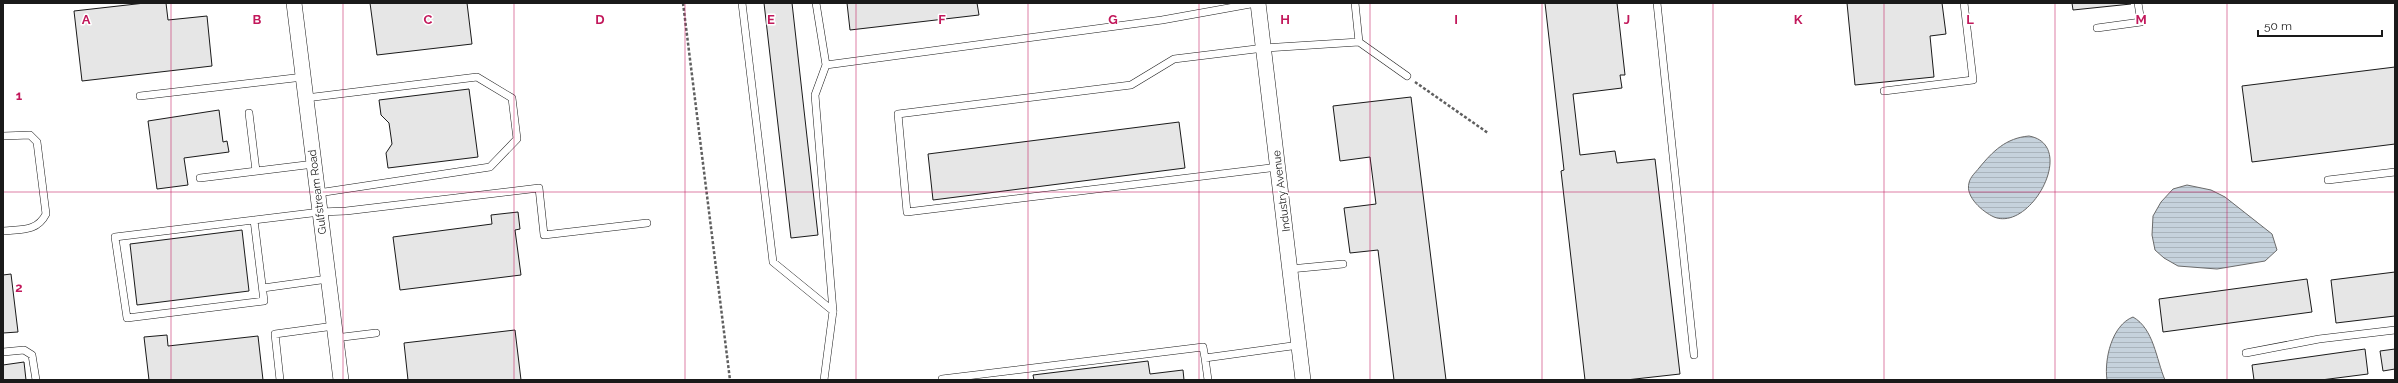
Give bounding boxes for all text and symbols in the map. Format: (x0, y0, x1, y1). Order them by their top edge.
text: A (82, 12, 91, 27)
text: B (253, 12, 262, 27)
text: C (424, 12, 433, 27)
text: D (595, 12, 605, 27)
text: E (767, 12, 775, 27)
text: F (938, 12, 946, 27)
text: G (1108, 12, 1118, 27)
text: H (1280, 12, 1290, 27)
text: I (1454, 12, 1458, 27)
text: J (1624, 12, 1630, 27)
text: K (1794, 12, 1803, 27)
text: L (1966, 12, 1974, 27)
text: M (2135, 12, 2147, 27)
scale bar (2258, 12, 2382, 38)
text: 50 m (2264, 19, 2292, 33)
text: 1 (16, 88, 23, 103)
street label: Gulfstream Road (306, 149, 329, 235)
street label: Industry Avenue (1270, 149, 1293, 232)
text: 2 (15, 280, 23, 295)

